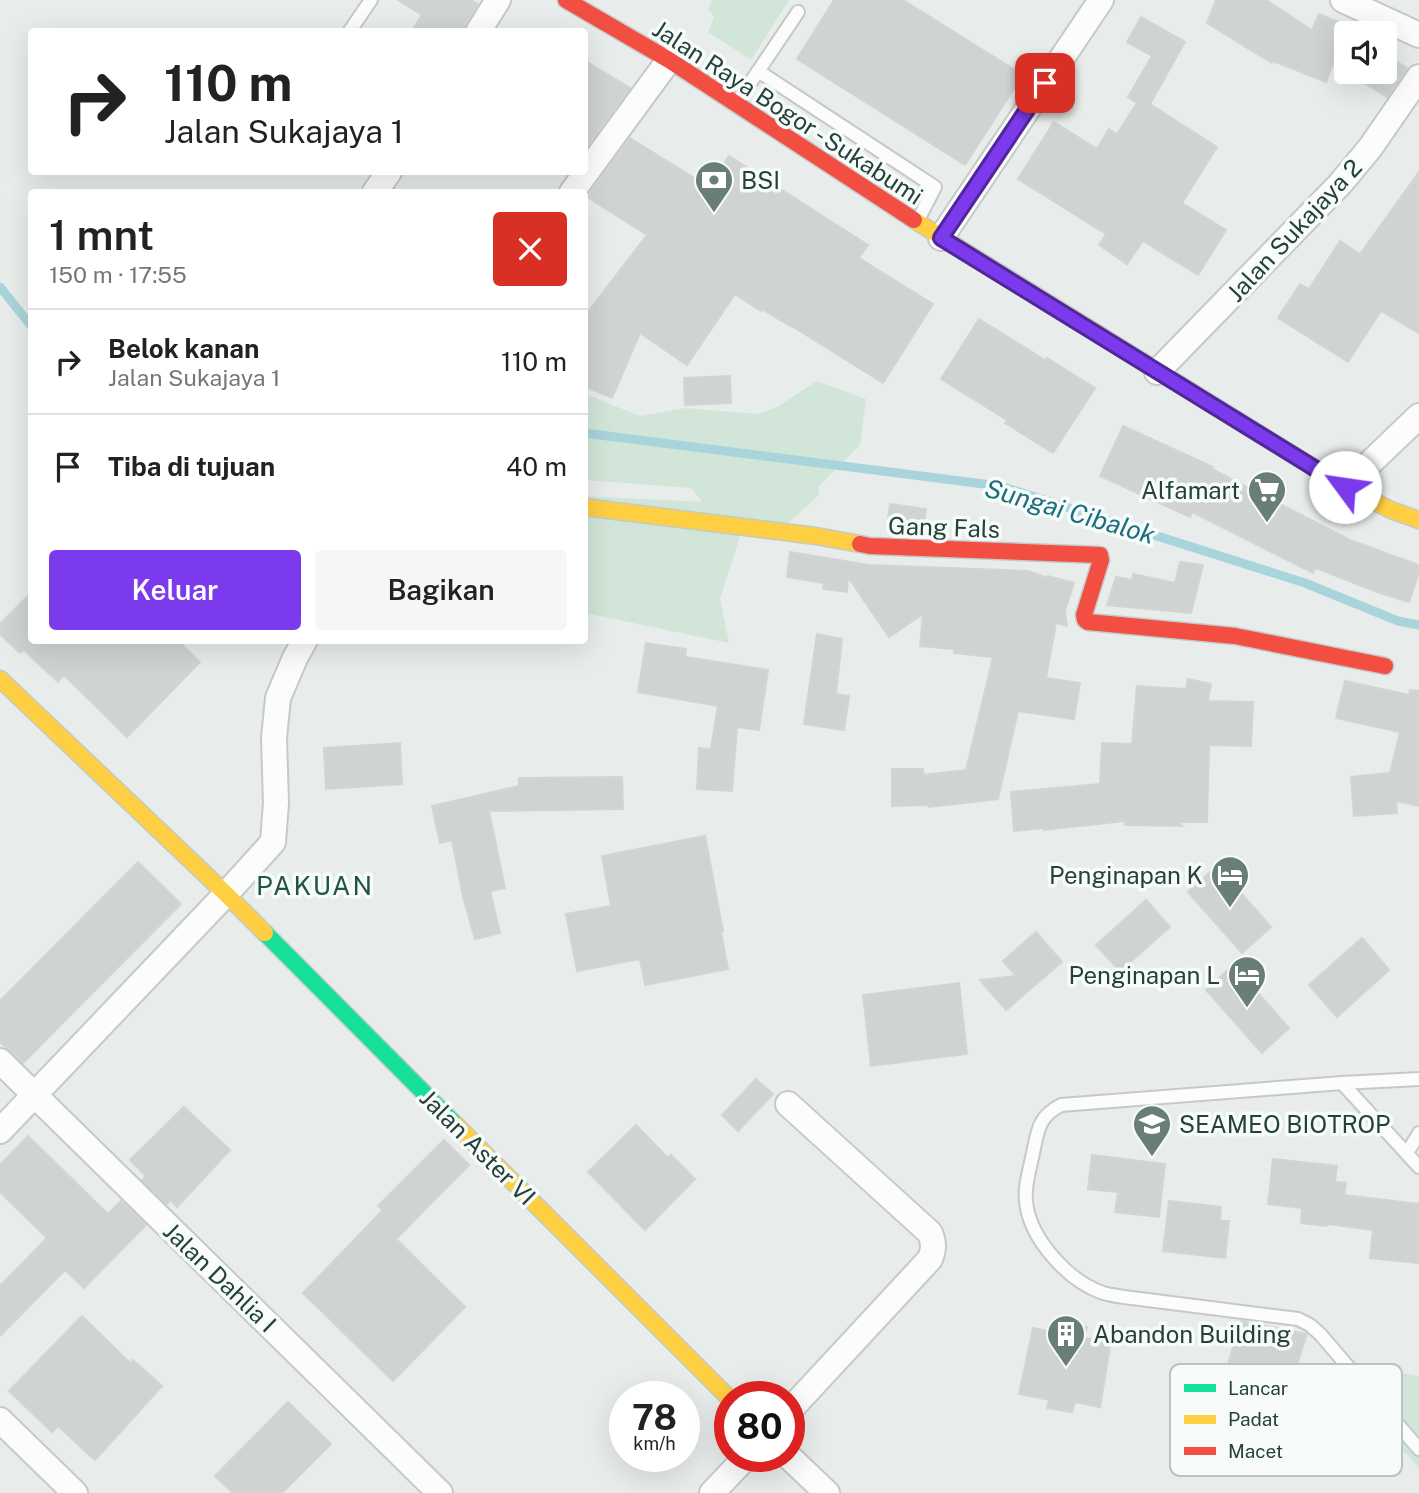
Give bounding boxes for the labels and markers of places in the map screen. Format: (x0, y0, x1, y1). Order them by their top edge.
pin (1015, 53, 1075, 113)
bank icon: BSI (693, 159, 735, 214)
place label: BSI (741, 166, 780, 194)
supermarket icon: Alfamart (1246, 469, 1288, 524)
place label: Alfamart (1141, 476, 1240, 504)
hotel icon: Penginapan K (1209, 854, 1251, 909)
place label: Penginapan K (1049, 861, 1203, 889)
hotel icon: Penginapan L (1226, 954, 1268, 1009)
place label: Penginapan L (1068, 961, 1220, 989)
school or university icon: SEAMEO BIOTROP (1131, 1103, 1173, 1158)
place label: SEAMEO BIOTROP (1179, 1110, 1390, 1138)
building icon: Abandon Building (1045, 1313, 1087, 1368)
place label: Abandon Building (1093, 1320, 1291, 1348)

